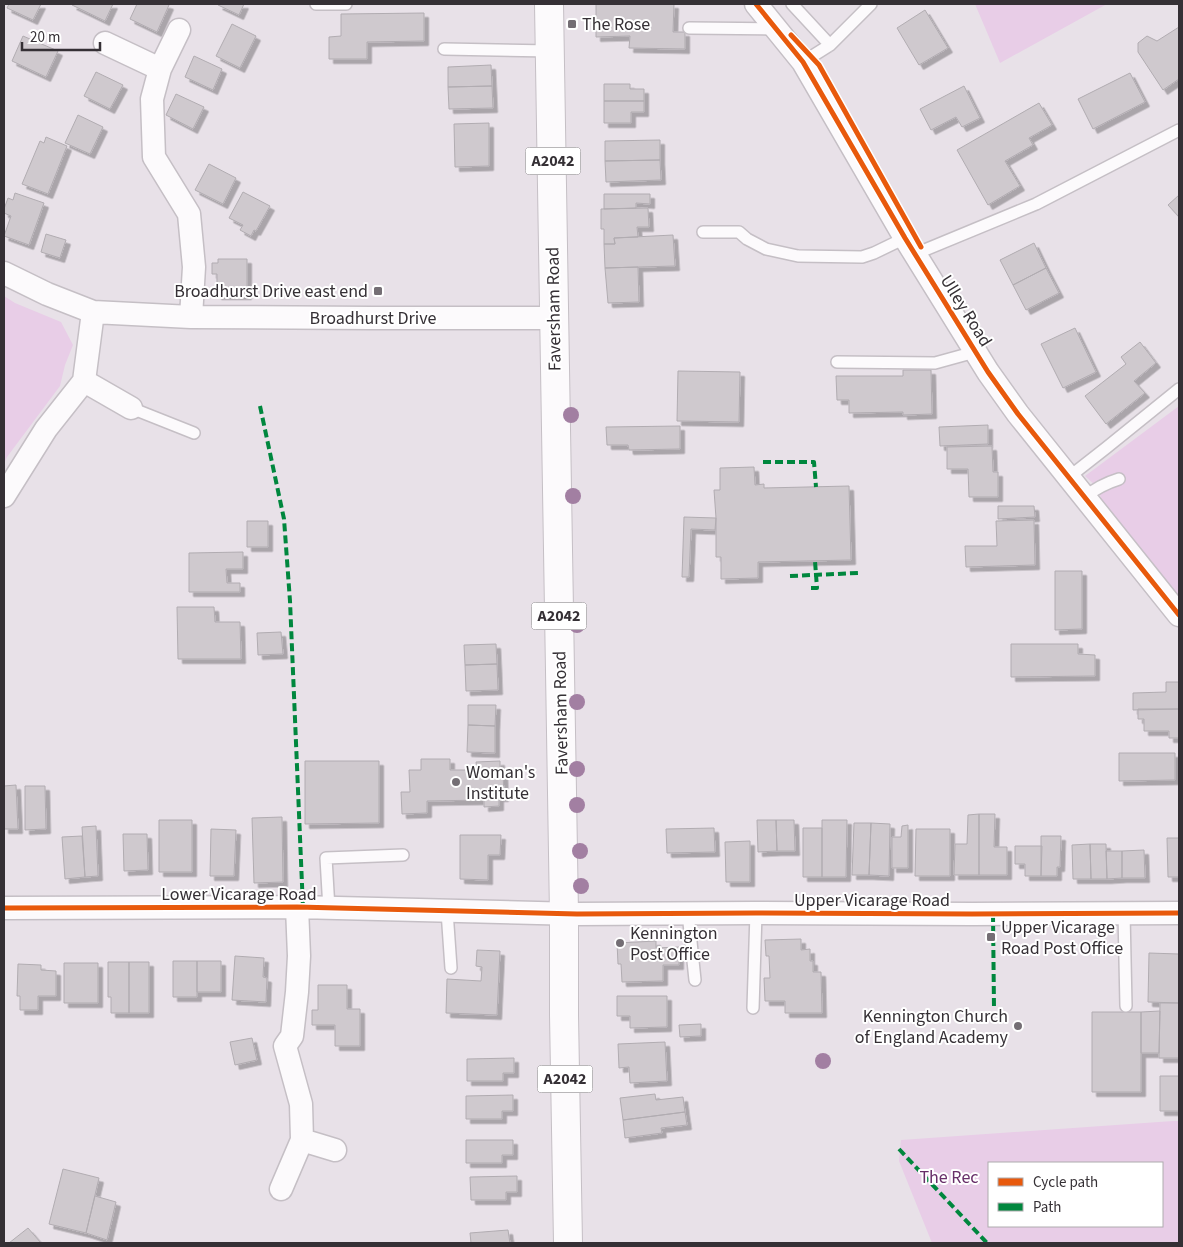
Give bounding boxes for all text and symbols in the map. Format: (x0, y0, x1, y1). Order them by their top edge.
place label: The Rose (582, 12, 650, 37)
marker: The Rose (566, 18, 578, 30)
scale bar (22, 20, 100, 52)
text: 20 m (30, 27, 60, 48)
road number: A2042 (526, 148, 580, 175)
street label: Faversham Road (540, 247, 568, 371)
street label: Ulley Road (934, 270, 998, 352)
place label: Broadhurst Drive east end (174, 279, 368, 304)
marker: Broadhurst Drive east end (372, 285, 384, 297)
street label: Broadhurst Drive (310, 306, 436, 331)
road number: A2042 (532, 602, 586, 630)
street label: Faversham Road (547, 651, 575, 775)
place label: Woman's Institute (466, 760, 535, 806)
marker: Woman's Institute (450, 776, 462, 788)
street label: Lower Vicarage Road (161, 882, 317, 907)
street label: Upper Vicarage Road (794, 888, 950, 913)
place label: Upper Vicarage Road Post Office (1001, 915, 1123, 961)
place label: Kennington Post Office (630, 921, 718, 967)
marker: Upper Vicarage Road Post Office (985, 931, 997, 943)
marker: Kennington Post Office (614, 937, 626, 949)
place label: Kennington Church of England Academy (855, 1004, 1009, 1050)
marker: Kennington Church of England Academy (1012, 1020, 1024, 1032)
road number: A2042 (538, 1066, 592, 1092)
legend (988, 1162, 1163, 1227)
park label: The Rec (919, 1165, 979, 1190)
text: Cycle path (1033, 1172, 1098, 1193)
text: Path (1033, 1197, 1061, 1218)

